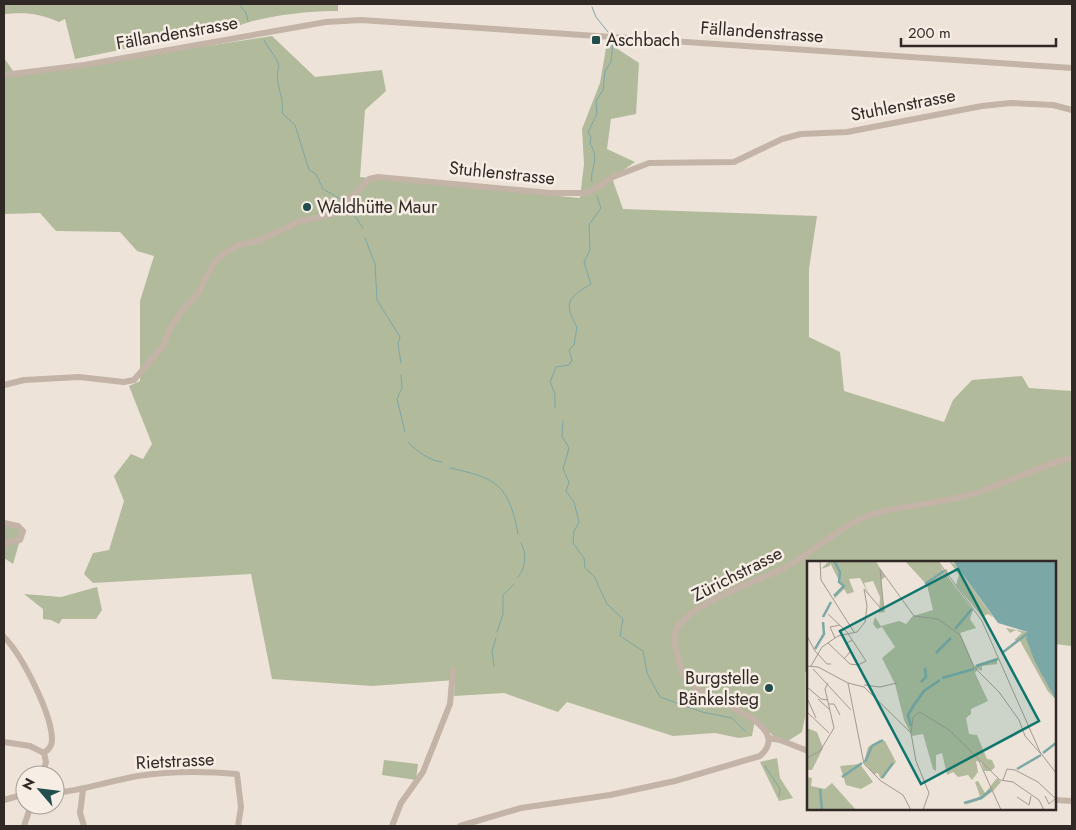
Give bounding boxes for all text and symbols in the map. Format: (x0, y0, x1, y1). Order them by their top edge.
street label: Fällandenstrasse (114, 9, 240, 57)
street label: Fällandenstrasse (700, 15, 824, 49)
scale bar (901, 15, 1056, 47)
text: 200 m (908, 22, 951, 44)
place label: Aschbach (606, 27, 680, 53)
marker: Aschbach (590, 34, 602, 46)
street label: Stuhlenstrasse (848, 82, 958, 128)
street label: Stuhlenstrasse (448, 155, 556, 191)
place label: Waldhütte Maur (317, 194, 438, 220)
marker: Waldhütte Maur (301, 201, 313, 213)
street label: Zürichstrasse (687, 540, 787, 608)
inset map (807, 561, 1056, 810)
place label: Burgstelle Bänkelsteg (679, 665, 759, 712)
marker: Burgstelle Bänkelsteg (763, 682, 775, 694)
street label: Rietstrasse (135, 746, 215, 776)
north arrow (15, 765, 65, 815)
text: N (17, 774, 40, 794)

